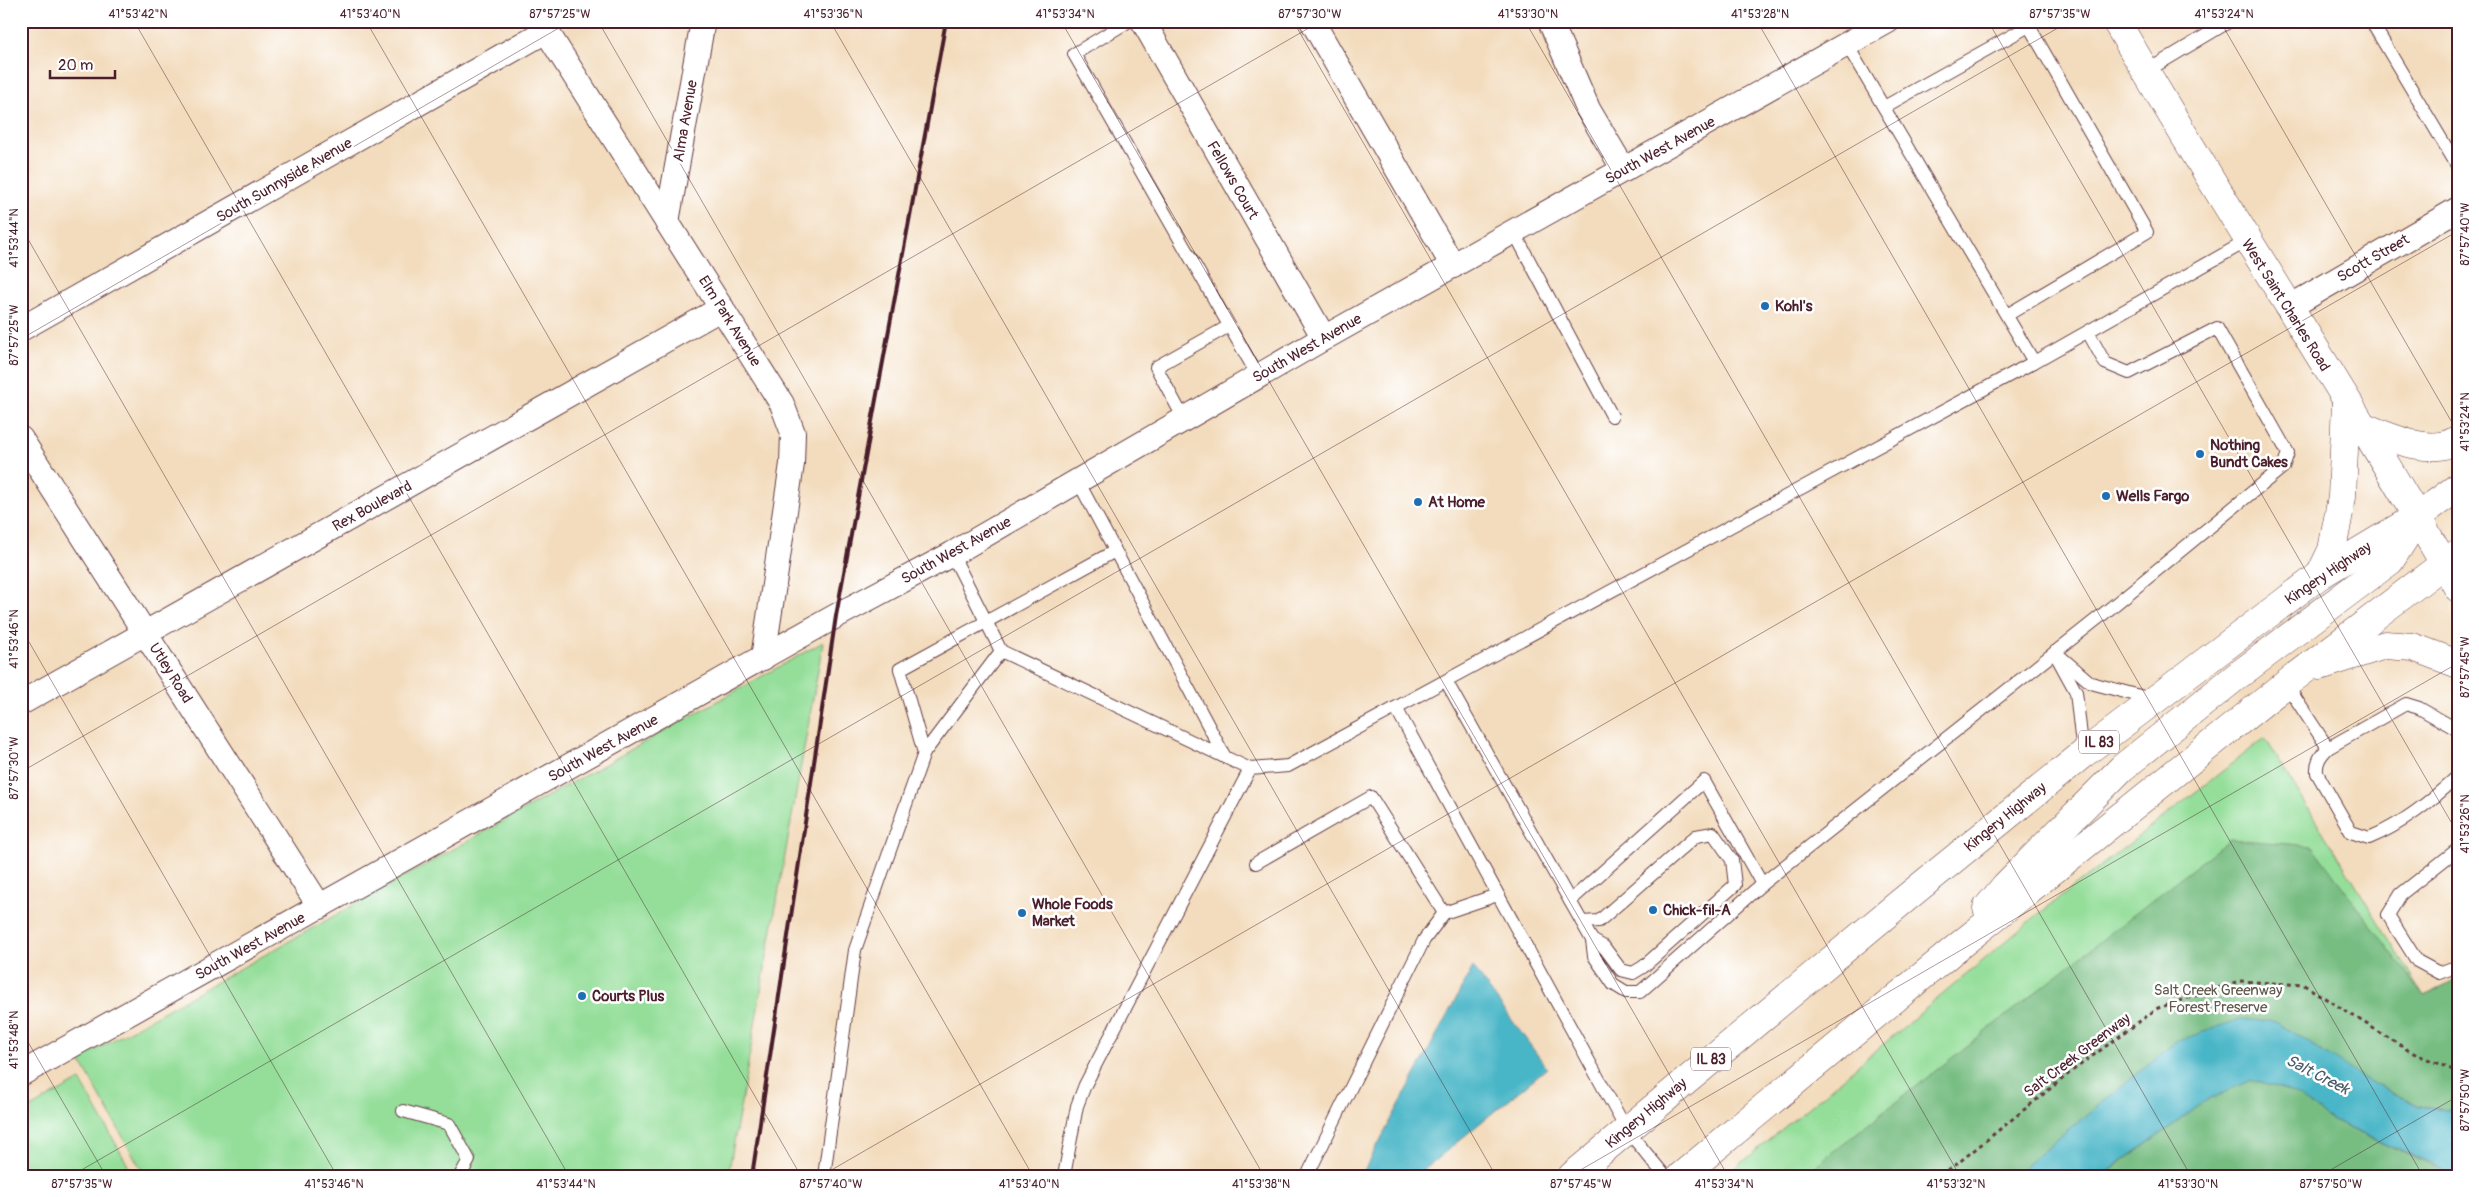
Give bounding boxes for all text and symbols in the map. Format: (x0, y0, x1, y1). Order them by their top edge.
text: 41°53'42"N (108, 7, 168, 22)
text: 41°53'40"N (340, 7, 400, 22)
text: 87°57'25"W (529, 7, 591, 22)
text: 41°53'36"N (803, 7, 863, 22)
text: 41°53'34"N (1035, 7, 1095, 22)
text: 87°57'30"W (1279, 7, 1341, 22)
text: 41°53'30"N (1498, 7, 1558, 22)
text: 41°53'28"N (1731, 7, 1789, 22)
text: 87°57'35"W (2029, 7, 2091, 22)
text: 41°53'24"N (2194, 7, 2254, 22)
scale bar (50, 48, 115, 80)
text: 20 m (58, 56, 93, 75)
street label: Alma Avenue (669, 78, 702, 164)
street label: South West Avenue (1602, 112, 1719, 189)
street label: South Sunnyside Avenue (213, 133, 356, 227)
street label: Fellows Court (1202, 138, 1263, 224)
text: 87°57'40"W (2458, 202, 2473, 266)
text: 41°53'44"N (7, 208, 22, 268)
street label: Scott Street (2334, 230, 2414, 287)
street label: West Saint Charles Road (2237, 235, 2334, 375)
street label: Elm Park Avenue (694, 272, 765, 371)
place label: Kohl's (1775, 297, 1813, 316)
marker: Kohl's (1759, 300, 1771, 312)
text: 87°57'25"W (7, 304, 22, 366)
street label: South West Avenue (1249, 309, 1366, 387)
text: 41°53'24"N (2458, 392, 2473, 452)
place label: Nothing Bundt Cakes (2210, 436, 2288, 472)
marker: Nothing Bundt Cakes (2194, 448, 2206, 460)
street label: Rex Boulevard (329, 477, 415, 536)
place label: Wells Fargo (2116, 487, 2189, 506)
marker: Wells Fargo (2100, 490, 2112, 502)
place label: At Home (1428, 493, 1485, 512)
marker: At Home (1412, 496, 1424, 508)
street label: South West Avenue (898, 512, 1015, 589)
street label: Kingery Highway (2281, 537, 2376, 609)
text: 41°53'46"N (7, 609, 22, 669)
text: 87°57'45"W (2458, 636, 2473, 698)
street label: Utley Road (145, 640, 197, 707)
street label: South West Avenue (545, 710, 662, 787)
road number: IL 83 (2079, 730, 2119, 754)
text: 87°57'30"W (7, 737, 22, 799)
street label: Kingery Highway (1960, 778, 2051, 856)
text: 41°53'26"N (2458, 794, 2473, 854)
place label: Whole Foods Market (1032, 895, 1113, 931)
place label: Chick-fil-A (1663, 901, 1731, 920)
marker: Chick-fil-A (1647, 904, 1659, 916)
marker: Whole Foods Market (1016, 907, 1028, 919)
street label: South West Avenue (192, 908, 309, 985)
park label: Salt Creek Greenway Forest Preserve (2154, 981, 2283, 1017)
place label: Courts Plus (592, 987, 665, 1006)
marker: Courts Plus (576, 990, 588, 1002)
street label: Salt Creek Greenway (2020, 1009, 2135, 1102)
text: 41°53'48"N (7, 1011, 22, 1069)
road number: IL 83 (1691, 1048, 1731, 1070)
water label: Salt Creek (2283, 1050, 2354, 1100)
text: 87°57'50"W (2458, 1069, 2473, 1131)
street label: Kingery Highway (1602, 1073, 1691, 1153)
text: 87°57'35"W (51, 1177, 113, 1192)
text: 41°53'46"N (304, 1177, 364, 1192)
text: 41°53'44"N (536, 1177, 596, 1192)
text: 87°57'40"W (799, 1177, 863, 1192)
text: 41°53'40"N (999, 1177, 1059, 1192)
text: 41°53'38"N (1232, 1177, 1290, 1192)
text: 87°57'45"W (1550, 1177, 1612, 1192)
text: 41°53'34"N (1694, 1177, 1754, 1192)
text: 41°53'32"N (1927, 1177, 1985, 1192)
text: 41°53'30"N (2158, 1177, 2218, 1192)
text: 87°57'50"W (2300, 1177, 2362, 1192)

